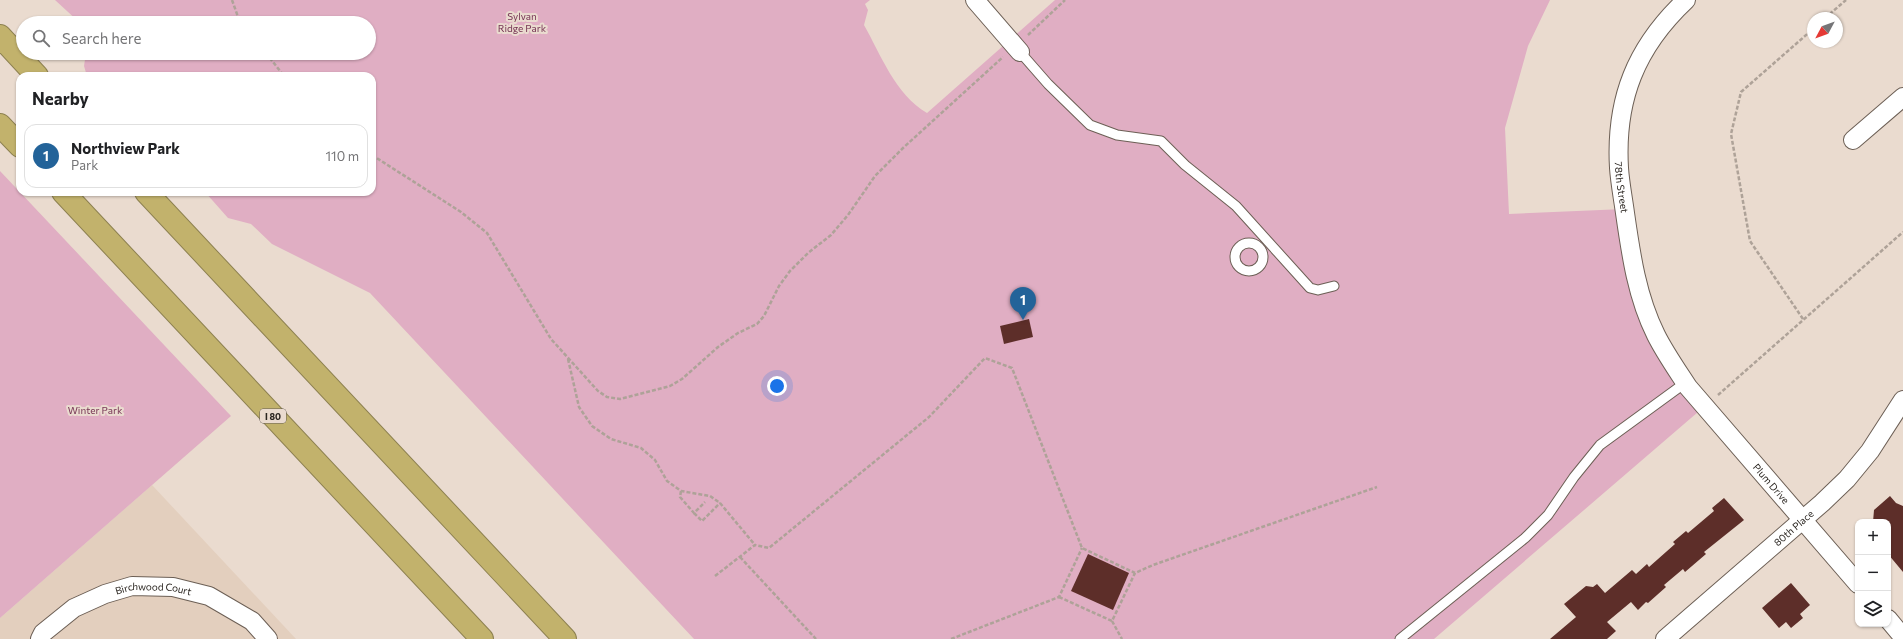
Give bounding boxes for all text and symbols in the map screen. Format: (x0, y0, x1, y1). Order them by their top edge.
park label: Sylvan Ridge Park (498, 10, 547, 34)
north arrow (1807, 12, 1843, 48)
search box (16, 16, 376, 60)
icon: search (30, 27, 52, 49)
text: Search here (62, 29, 141, 47)
text: Nearby (32, 88, 89, 109)
text: Northview Park (71, 139, 180, 157)
text: 1 (43, 148, 49, 164)
text: 110 m (326, 148, 359, 164)
text: Park (71, 157, 98, 173)
street label: 78th Street (1613, 161, 1631, 214)
pin: 1 (1010, 287, 1036, 320)
your location (767, 376, 787, 396)
park label: Winter Park (68, 404, 123, 416)
road number: I 80 (260, 409, 286, 423)
street label: Plum Drive (1751, 461, 1792, 506)
street label: 80th Place (1771, 507, 1816, 548)
map controls (1855, 519, 1891, 627)
button: + (1855, 519, 1891, 555)
button: − (1855, 555, 1891, 591)
street label: Birchwood Court (114, 580, 193, 597)
button: layers (1855, 591, 1891, 627)

